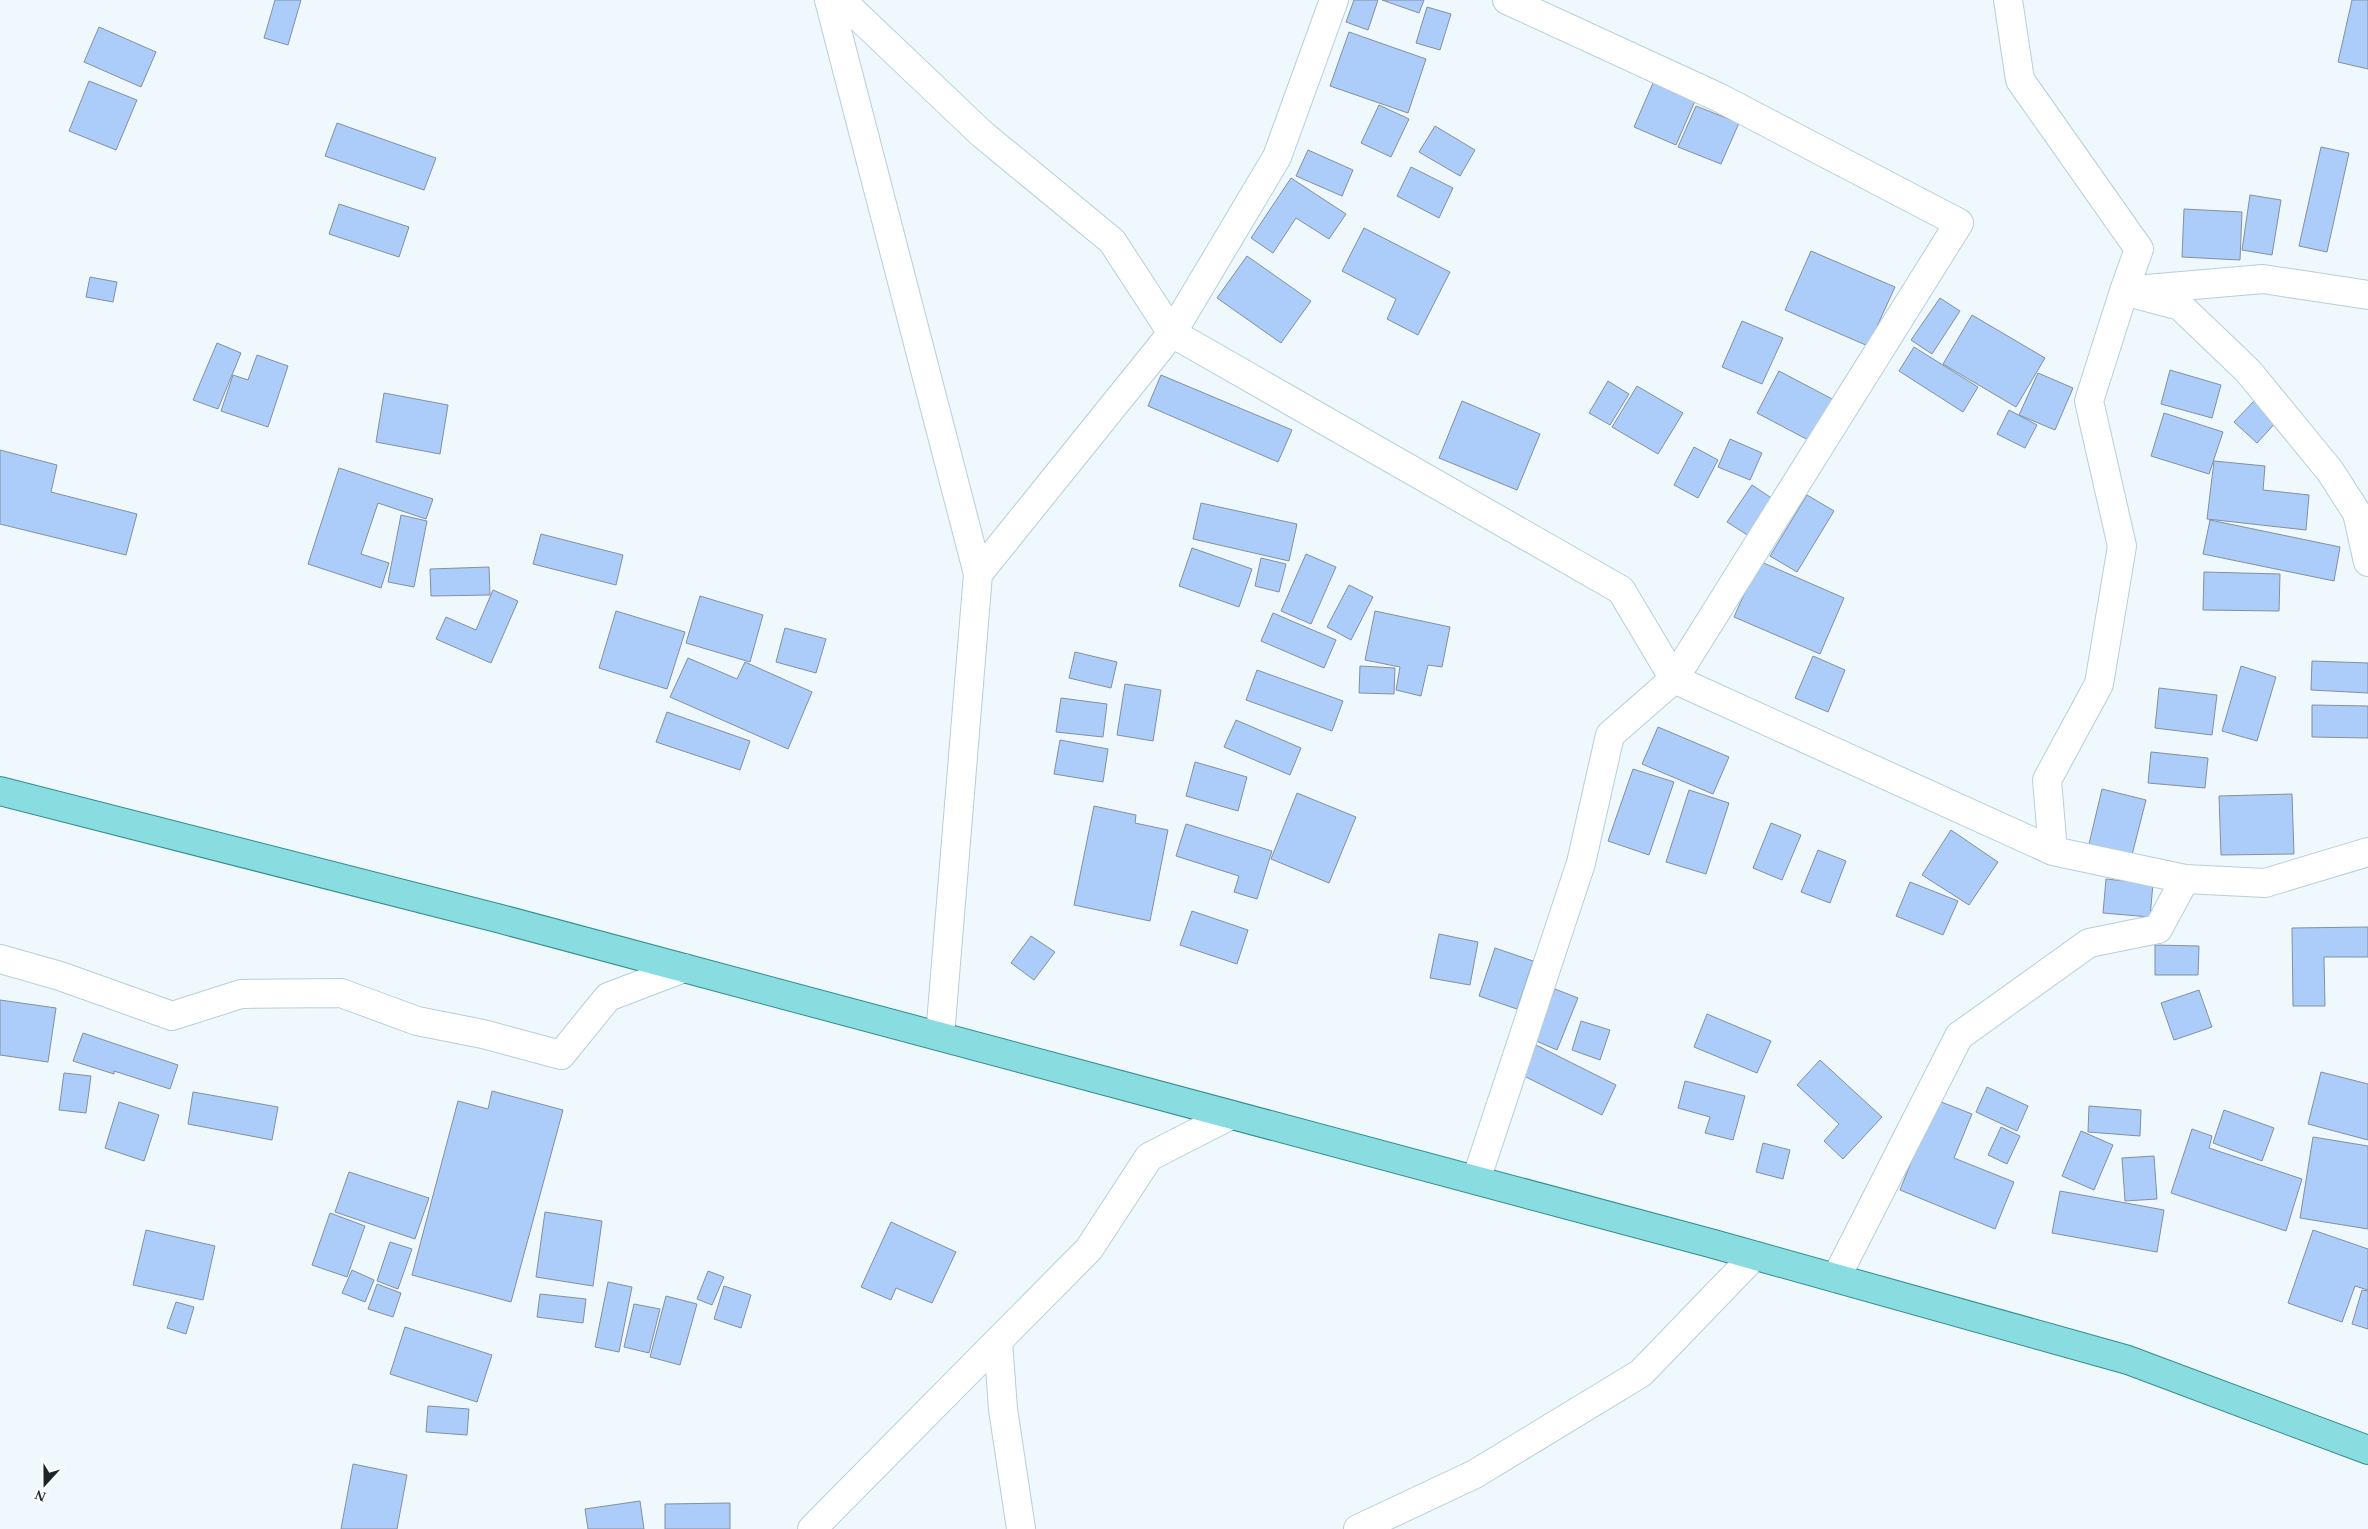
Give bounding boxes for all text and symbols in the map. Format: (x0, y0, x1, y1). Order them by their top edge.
north arrow (20, 1459, 70, 1509)
text: N (33, 1487, 48, 1504)

